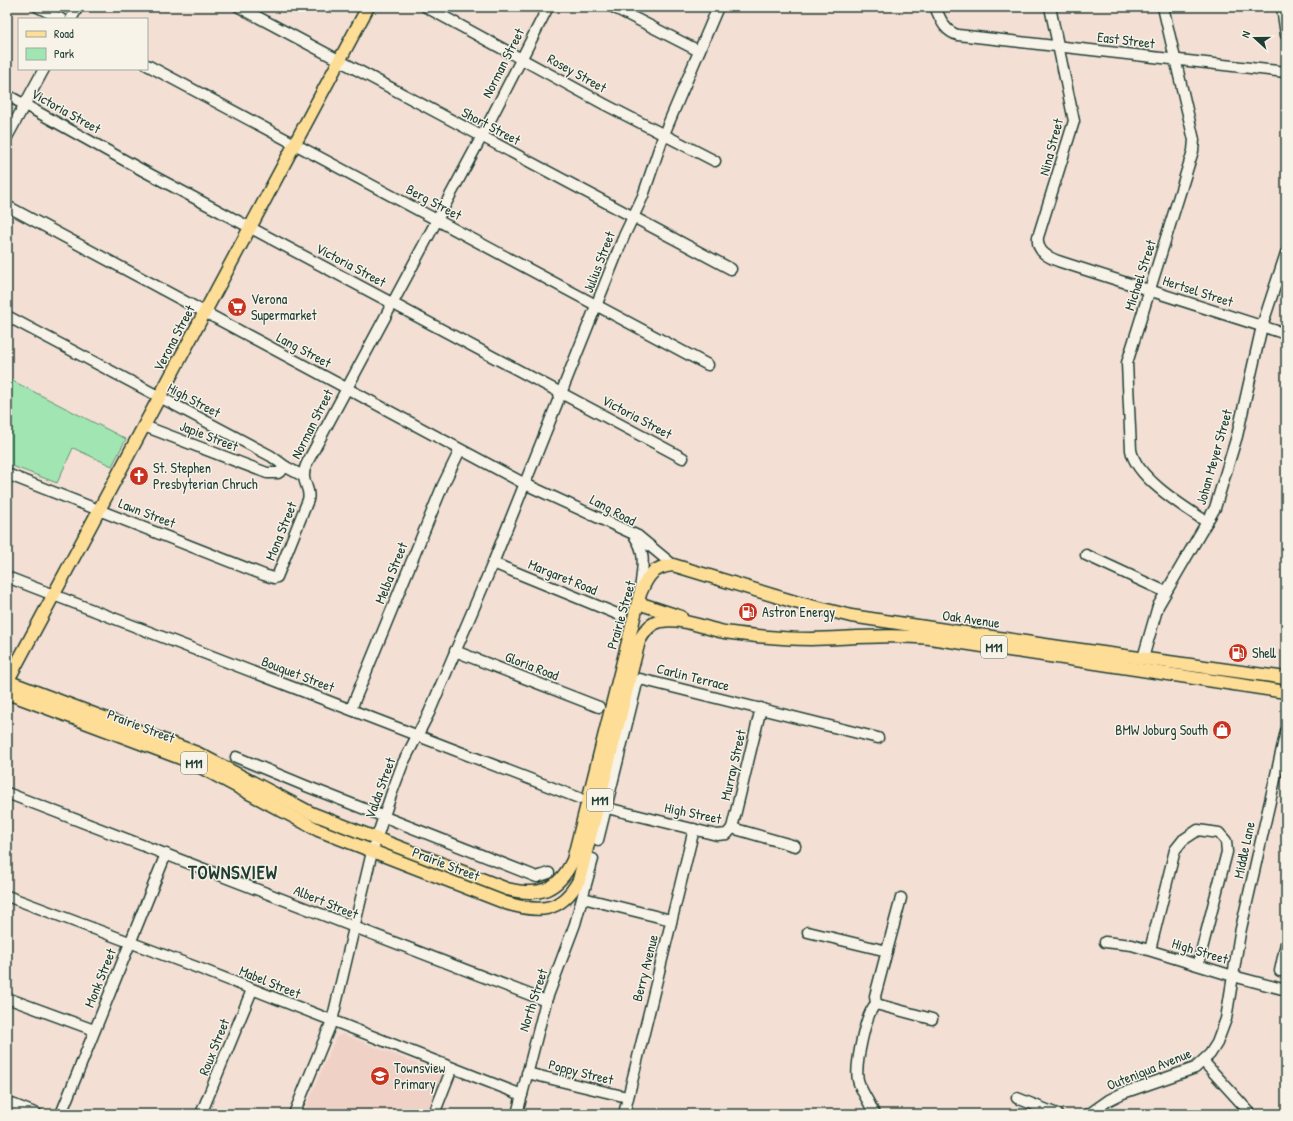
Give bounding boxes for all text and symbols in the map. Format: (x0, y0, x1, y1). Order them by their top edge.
legend (18, 18, 148, 70)
north arrow (1235, 18, 1275, 58)
text: Road (54, 25, 74, 42)
street label: Norman Street (477, 25, 528, 101)
street label: East Street (1096, 27, 1156, 52)
text: N (1238, 29, 1253, 40)
text: Park (54, 45, 74, 62)
street label: Rosey Street (544, 49, 610, 98)
street label: Victoria Street (28, 84, 105, 138)
street label: Short Street (459, 102, 524, 149)
street label: Nina Street (1034, 116, 1067, 177)
street label: Berg Street (403, 179, 465, 225)
street label: Julius Street (578, 228, 619, 295)
street label: Michael Street (1119, 237, 1160, 313)
street label: Victoria Street (313, 238, 390, 291)
street label: Hertsel Street (1161, 270, 1236, 311)
place label: Verona Supermarket (251, 289, 317, 325)
supermarket icon: Verona Supermarket (226, 296, 248, 318)
street label: Verona Street (148, 301, 199, 374)
street label: Lang Street (273, 327, 335, 373)
street label: High Street (164, 378, 224, 422)
street label: Norman Street (286, 386, 337, 462)
street label: Victoria Street (599, 390, 676, 443)
street label: Johan Meyer Street (1191, 407, 1237, 507)
street label: Japie Street (177, 416, 241, 456)
place label: St. Stephen Presbyterian Chruch (153, 458, 258, 494)
church icon: St. Stephen Presbyterian Chruch (128, 465, 150, 487)
street label: Lang Road (586, 490, 640, 531)
street label: Lawn Street (116, 493, 178, 532)
street label: Mona Street (260, 499, 301, 563)
street label: Melba Street (370, 539, 412, 606)
street label: Margaret Road (525, 554, 601, 600)
street label: Prairie Street (602, 578, 639, 651)
fuel station icon: Astron Energy (737, 601, 759, 623)
place label: Astron Energy (762, 602, 835, 622)
street label: Oak Avenue (941, 605, 1001, 632)
road number: M11 (981, 636, 1007, 658)
fuel station icon: Shell (1227, 642, 1249, 664)
place label: Shell (1252, 643, 1277, 662)
street label: Gloria Road (503, 647, 562, 685)
street label: Bouquet Street (259, 651, 338, 697)
street label: Carlin Terrace (655, 658, 732, 695)
street label: Prairie Street (105, 704, 178, 747)
shop icon: BMW Joburg South (1211, 719, 1233, 741)
place label: BMW Joburg South (1115, 720, 1208, 740)
street label: Murray Street (715, 728, 751, 802)
road number: M11 (181, 752, 207, 774)
street label: Valda Street (360, 754, 399, 821)
road number: M11 (587, 789, 613, 811)
street label: High Street (663, 797, 723, 829)
street label: Middle Lane (1228, 819, 1259, 880)
street label: Prairie Street (410, 842, 483, 885)
district label: TOWNSVIEW (187, 860, 278, 885)
street label: Albert Street (291, 880, 361, 923)
street label: Berry Avenue (627, 932, 663, 1003)
street label: High Street (1170, 933, 1231, 969)
street label: Monk Street (79, 945, 120, 1010)
street label: Mabel Street (237, 961, 304, 1003)
street label: North Street (513, 966, 552, 1034)
street label: Roux Street (194, 1015, 234, 1078)
street label: Outeniqua Avenue (1104, 1043, 1195, 1095)
street label: Poppy Street (547, 1054, 616, 1090)
place label: Townsview Primary (394, 1058, 446, 1094)
school or university icon: Townsview Primary (369, 1065, 391, 1087)

